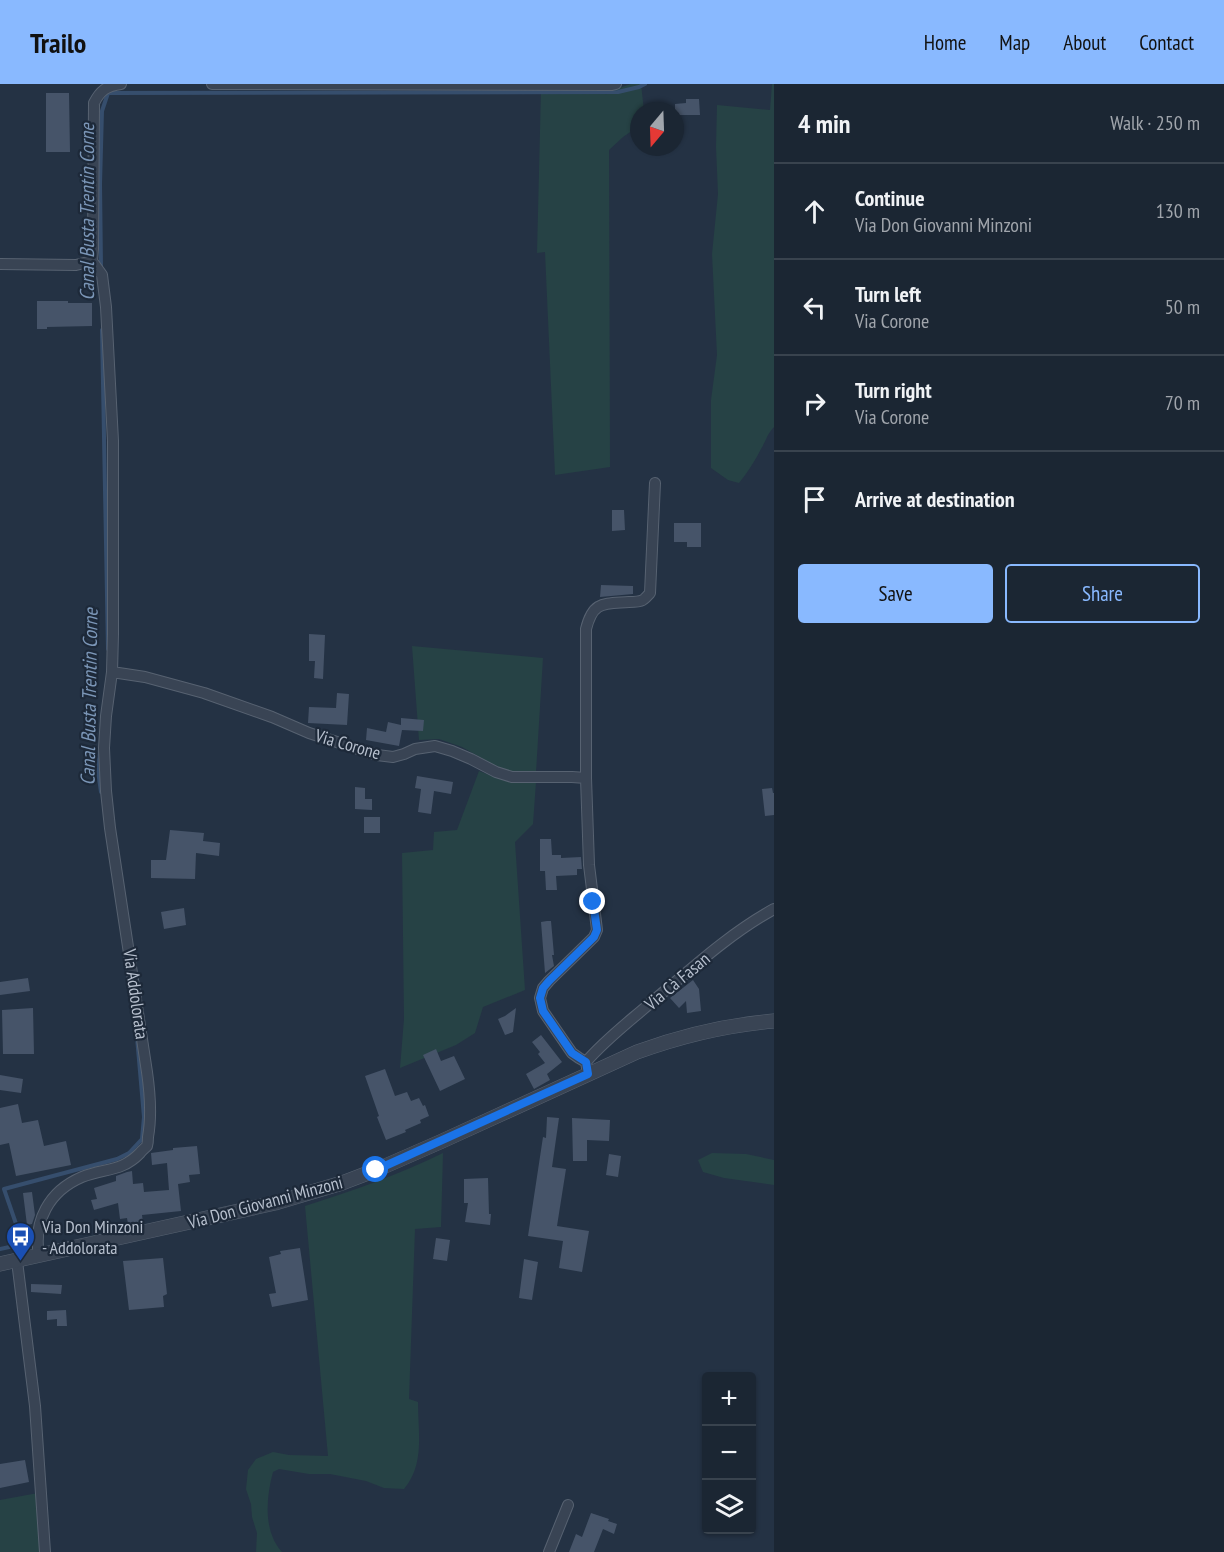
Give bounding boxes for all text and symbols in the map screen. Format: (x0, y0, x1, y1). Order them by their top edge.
text: Trailo (30, 24, 86, 61)
text: Home (924, 29, 966, 56)
text: Map (999, 29, 1030, 56)
text: About (1063, 29, 1106, 56)
text: Contact (1139, 29, 1194, 56)
north arrow (630, 102, 684, 156)
text: 4 min (798, 107, 851, 140)
text: Walk · 250 m (1110, 110, 1200, 136)
water label: Canal Busta Trentin Corne (74, 122, 100, 301)
text: Continue (855, 184, 925, 212)
icon: ahead (798, 195, 831, 228)
text: 130 m (1156, 198, 1200, 224)
text: Via Don Giovanni Minzoni (855, 212, 1032, 238)
text: Turn left (855, 280, 921, 308)
icon: left (798, 291, 831, 324)
text: 50 m (1165, 294, 1200, 320)
text: Via Corone (855, 308, 929, 334)
text: Turn right (855, 376, 932, 404)
icon: right (798, 387, 831, 420)
text: 70 m (1165, 390, 1200, 416)
text: Via Corone (855, 404, 929, 430)
icon: arrive (798, 483, 831, 516)
text: Arrive at destination (855, 485, 1015, 513)
button: Save (798, 564, 993, 623)
button: Share (1005, 564, 1200, 623)
water label: Canal Busta Trentin Corne (74, 607, 104, 786)
street label: Via Corone (312, 723, 383, 764)
route end (579, 888, 605, 914)
street label: Via Addolorata (118, 946, 154, 1041)
street label: Via Cà Fasan (639, 947, 714, 1016)
route start (362, 1156, 388, 1182)
street label: Via Don Giovanni Minzoni (184, 1170, 345, 1234)
place label: Via Don Minzoni - Addolorata (41, 1215, 143, 1259)
bus stop icon: Via Don Minzoni - Addolorata (5, 1220, 37, 1262)
map controls (702, 1372, 756, 1534)
button: + (702, 1372, 756, 1426)
button: − (702, 1426, 756, 1480)
button: layers (702, 1480, 756, 1534)

